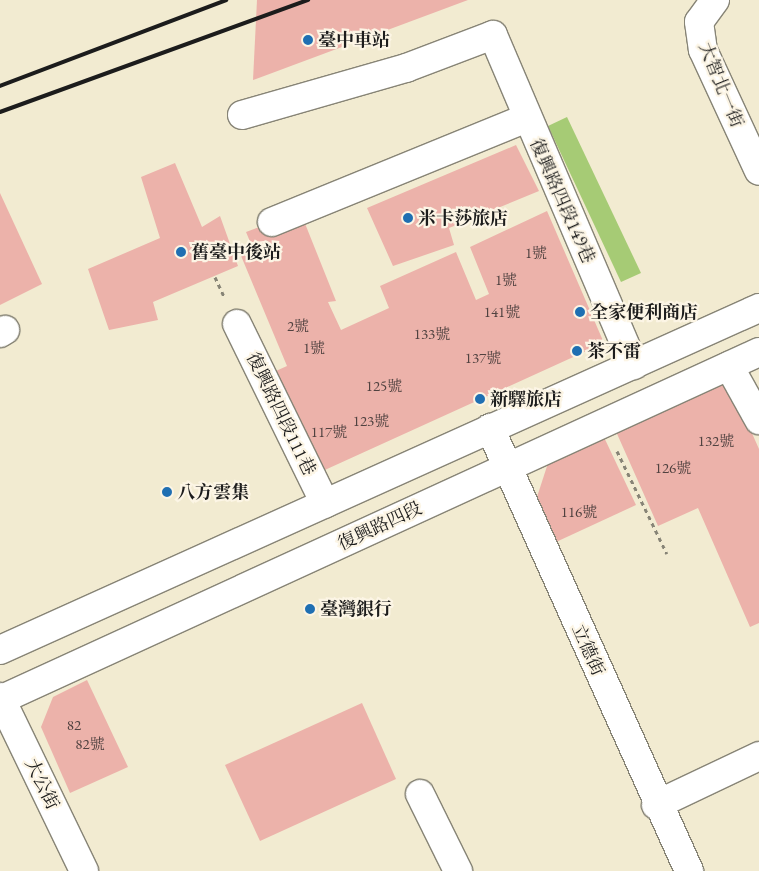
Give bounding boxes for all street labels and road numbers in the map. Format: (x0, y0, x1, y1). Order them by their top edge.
street label: 大智北一街 (694, 39, 748, 131)
street label: 復興路四段149巷 (525, 135, 599, 267)
street label: 復興路四段111巷 (242, 349, 320, 479)
street label: 復興路四段 (335, 497, 425, 555)
street label: 立德街 (567, 621, 609, 679)
street label: 大公街 (20, 755, 64, 813)

